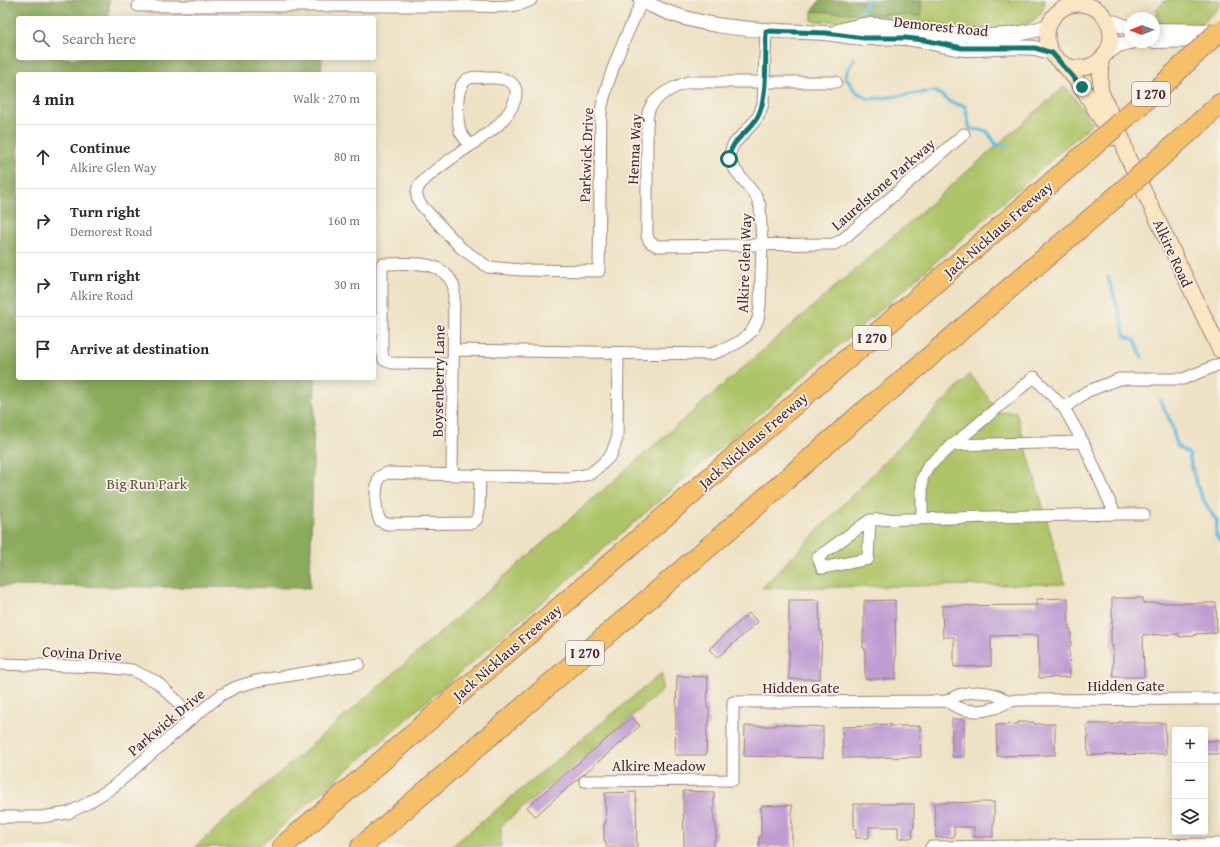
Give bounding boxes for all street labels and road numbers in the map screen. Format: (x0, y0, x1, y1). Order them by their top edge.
street label: Demorest Road (893, 11, 989, 41)
road number: I 270 (1132, 82, 1170, 106)
street label: Parkwick Drive (574, 107, 598, 203)
street label: Henna Way (622, 112, 646, 185)
street label: Laurelstone Parkway (827, 133, 940, 235)
street label: Jack Nicklaus Freeway (937, 175, 1057, 284)
street label: Alkire Glen Way (732, 212, 756, 313)
street label: Alkire Road (1148, 216, 1198, 290)
street label: Boysenberry Lane (427, 324, 449, 438)
road number: I 270 (853, 326, 891, 350)
street label: Jack Nicklaus Freeway (692, 386, 812, 495)
street label: Jack Nicklaus Freeway (446, 598, 566, 707)
street label: Covina Drive (42, 640, 122, 666)
road number: I 270 (566, 641, 604, 665)
street label: Hidden Gate (1087, 675, 1165, 696)
street label: Hidden Gate (762, 677, 840, 698)
street label: Parkwick Drive (123, 683, 209, 761)
street label: Alkire Meadow (612, 755, 706, 776)

